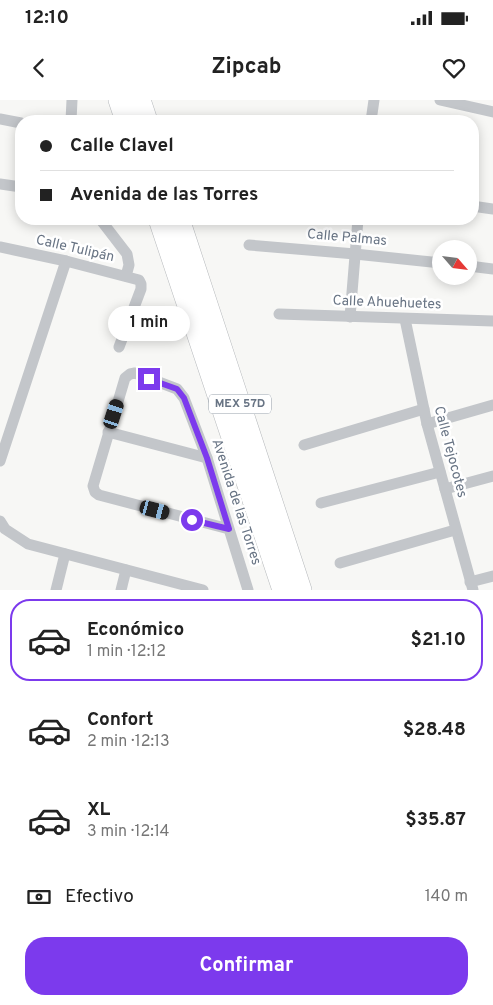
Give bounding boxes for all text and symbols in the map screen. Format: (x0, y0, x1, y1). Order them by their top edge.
text: 12:10 (25, 6, 69, 30)
icon: back (25, 54, 53, 82)
text: Zipcab (212, 54, 281, 81)
icon: heart (440, 54, 468, 82)
text: Calle Clavel (70, 134, 174, 158)
text: Avenida de las Torres (70, 183, 258, 207)
street label: Calle Palmas (306, 226, 388, 250)
street label: Calle Tulipán (34, 232, 116, 266)
north arrow (432, 240, 478, 285)
map controls (432, 240, 477, 285)
street label: Calle Ahuehuetes (332, 293, 442, 313)
callout: 1 min (108, 306, 190, 342)
text: 1 min (130, 313, 168, 333)
route end (138, 368, 160, 390)
road number: MEX 57D (209, 394, 271, 414)
car (102, 397, 125, 431)
street label: Calle Tejocotes (430, 404, 470, 500)
street label: Avenida de las Torres (208, 437, 264, 567)
car (138, 499, 171, 521)
route start (181, 509, 203, 531)
icon: car (27, 618, 72, 663)
text: Económico (87, 618, 184, 642)
text: $21.10 (411, 628, 466, 652)
text: 1 min · 12:12 (87, 642, 166, 662)
icon: car (27, 708, 72, 753)
text: Confort (87, 708, 153, 732)
text: $28.48 (403, 718, 466, 742)
text: 2 min · 12:13 (87, 732, 170, 752)
icon: car (27, 798, 72, 843)
text: XL (87, 798, 110, 822)
text: $35.87 (405, 808, 466, 832)
text: 3 min · 12:14 (87, 822, 169, 842)
icon: cash (25, 883, 53, 911)
text: Efectivo (65, 885, 134, 909)
text: 140 m (425, 887, 468, 907)
button: Confirmar (25, 937, 468, 995)

